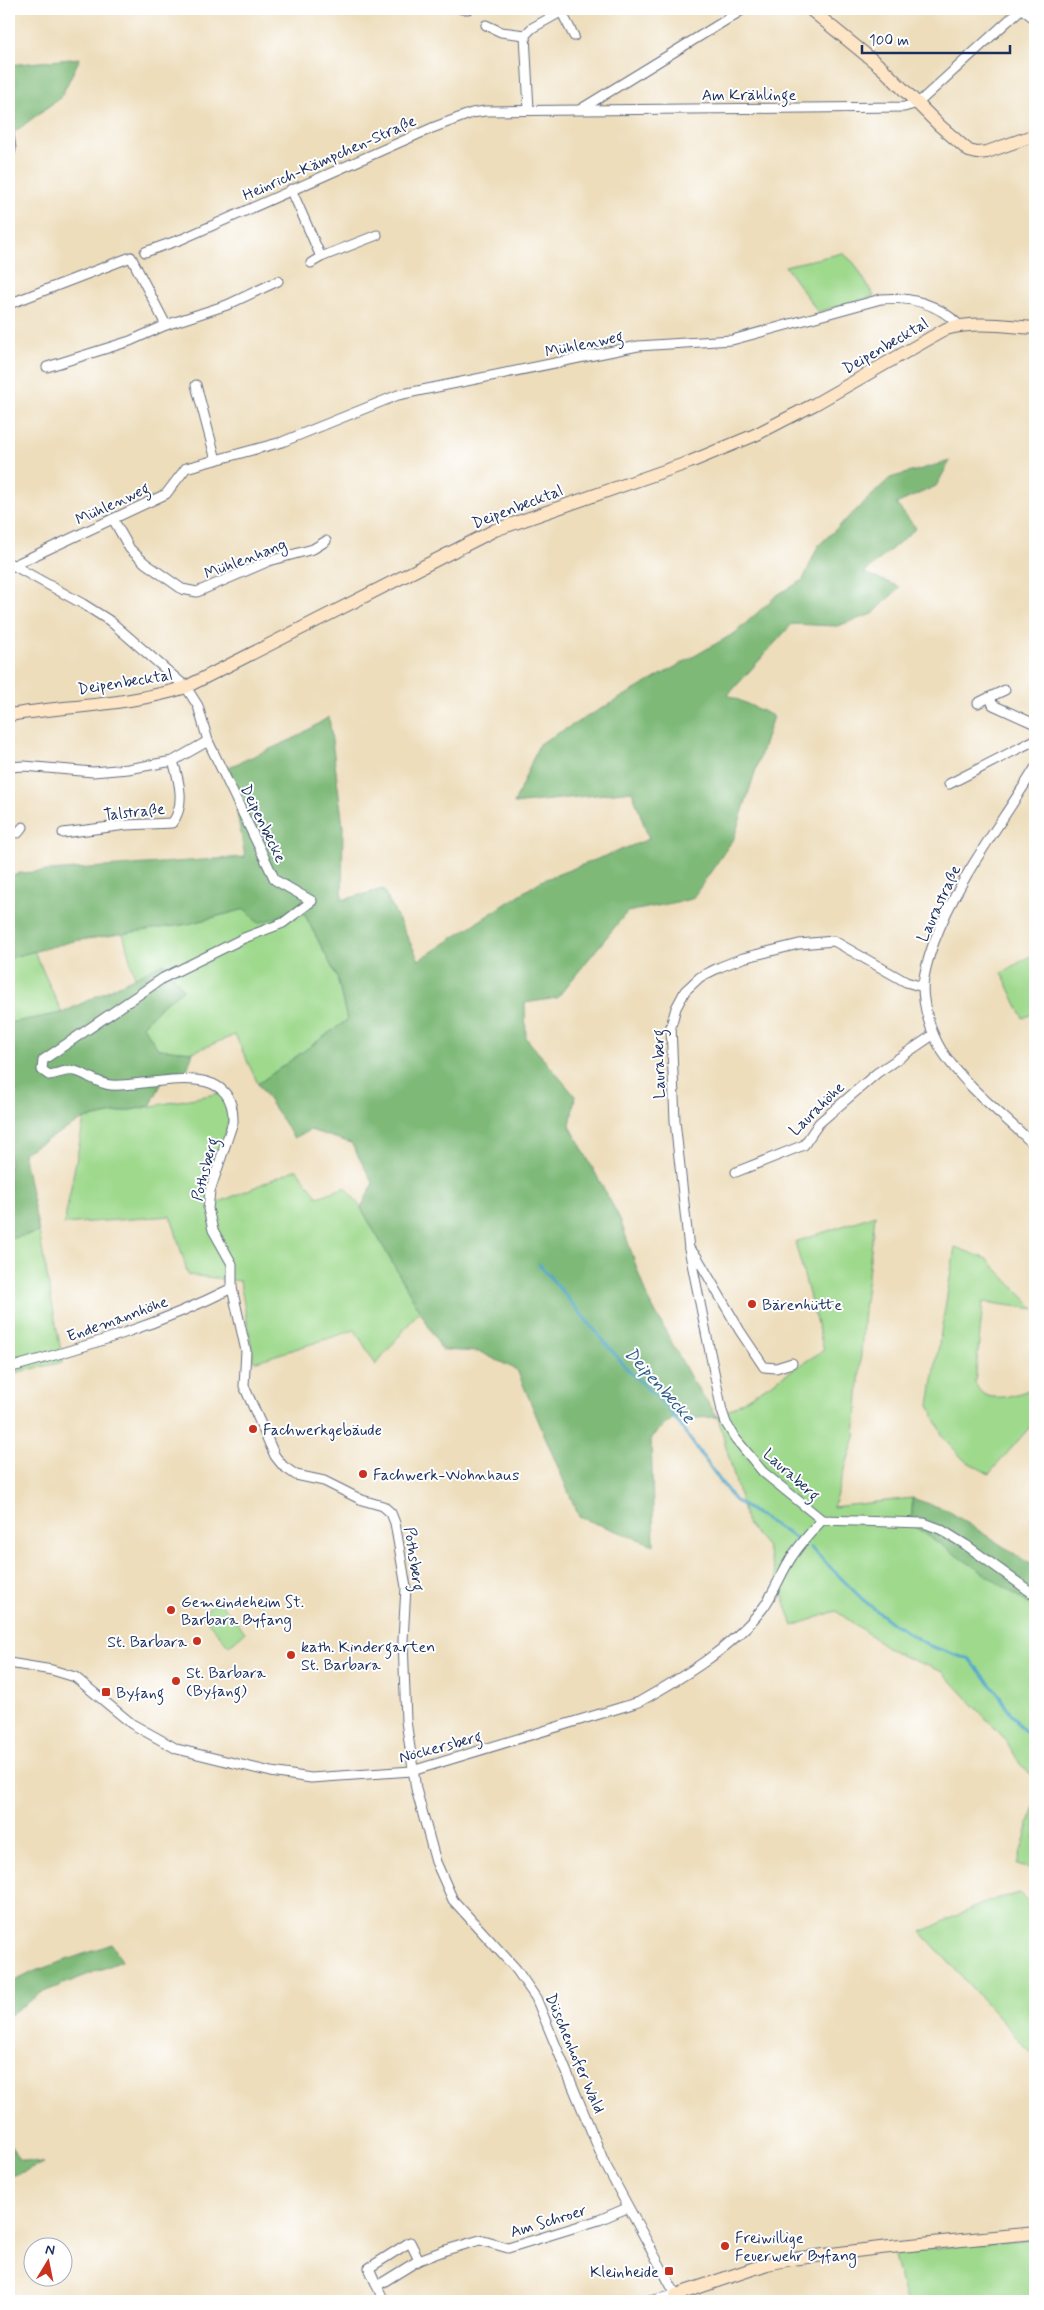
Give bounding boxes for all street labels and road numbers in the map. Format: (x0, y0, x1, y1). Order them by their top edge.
street label: Am Krählinge (702, 85, 796, 107)
street label: Heinrich-Kämpchen-Straße (240, 111, 420, 206)
street label: Deipenbecktal (839, 313, 933, 379)
street label: Mühlenweg (543, 326, 626, 364)
street label: Mühlenweg (72, 478, 154, 532)
street label: Deipenbecktal (469, 480, 566, 534)
street label: Mühlenhang (201, 534, 290, 586)
street label: Deipenbecktal (76, 665, 174, 700)
street label: Deipenbecke (235, 781, 291, 866)
street label: Talstraße (102, 799, 166, 826)
street label: Laurastraße (912, 862, 966, 945)
street label: Lauraberg (648, 1029, 672, 1099)
street label: Laurahöhe (785, 1077, 849, 1141)
street label: Pothsberg (187, 1135, 225, 1204)
street label: Endemannhöhe (64, 1291, 171, 1347)
street label: Lauraberg (757, 1444, 824, 1507)
street label: Pothsberg (398, 1526, 428, 1593)
street label: Nöckersberg (397, 1726, 484, 1770)
street label: Düschenhofer Wald (540, 1990, 609, 2117)
street label: Am Schroer (508, 2200, 589, 2243)

